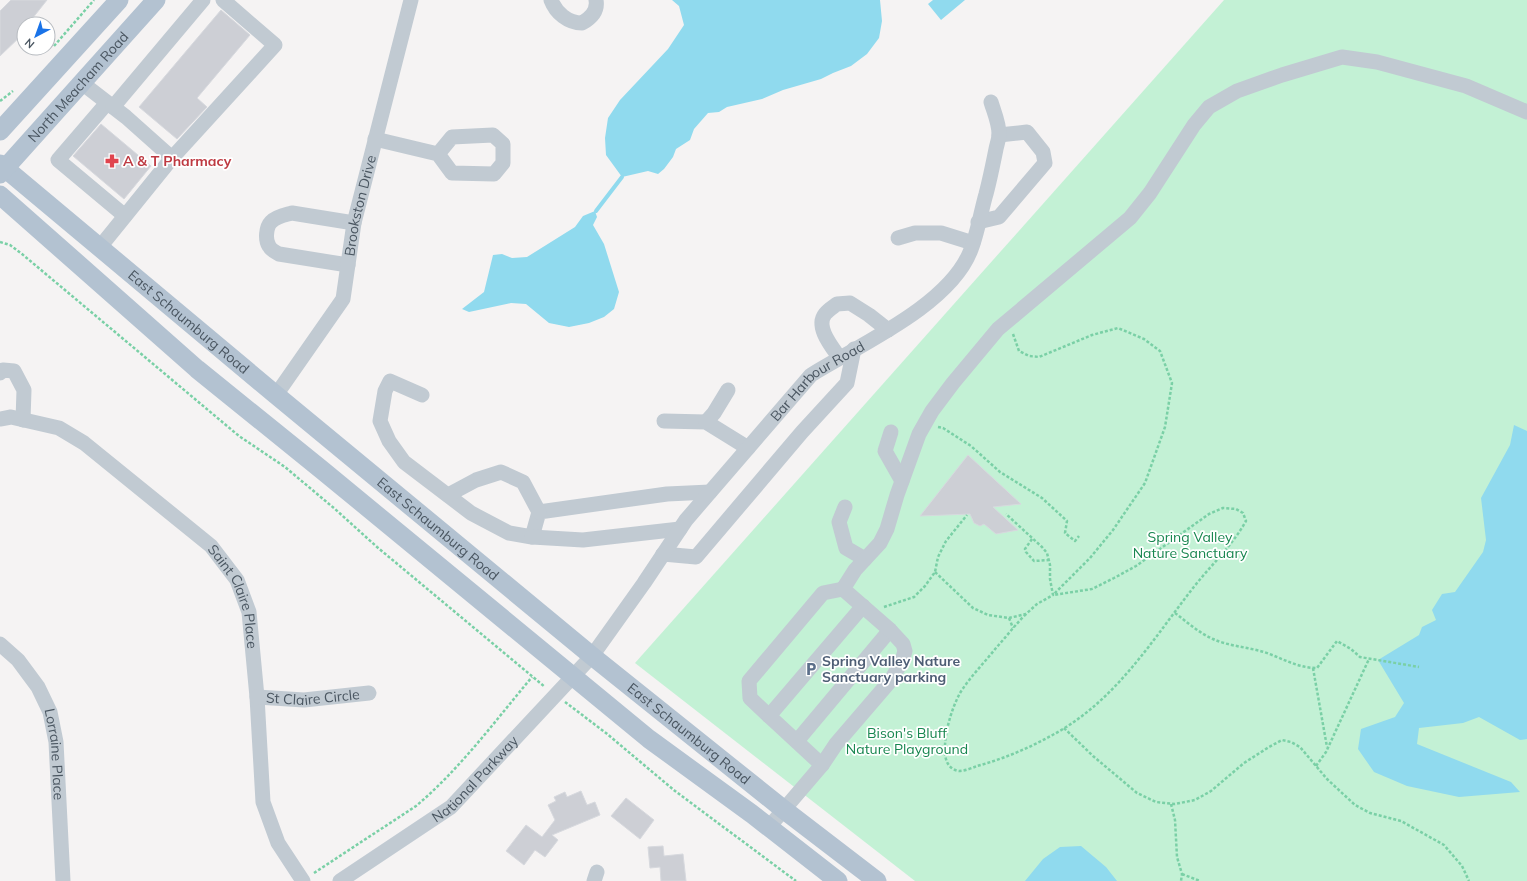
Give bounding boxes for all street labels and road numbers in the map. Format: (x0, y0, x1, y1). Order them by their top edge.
street label: North Meacham Road (24, 28, 132, 146)
street label: Brookston Drive (340, 153, 380, 257)
street label: East Schaumburg Road (124, 266, 253, 378)
street label: Bar Harbour Road (766, 337, 868, 425)
street label: East Schaumburg Road (373, 473, 503, 584)
street label: Saint Claire Place (204, 541, 261, 649)
street label: East Schaumburg Road (624, 679, 754, 788)
street label: St Claire Circle (265, 685, 361, 709)
street label: Lorraine Place (40, 707, 68, 800)
street label: National Parkway (428, 731, 522, 826)

